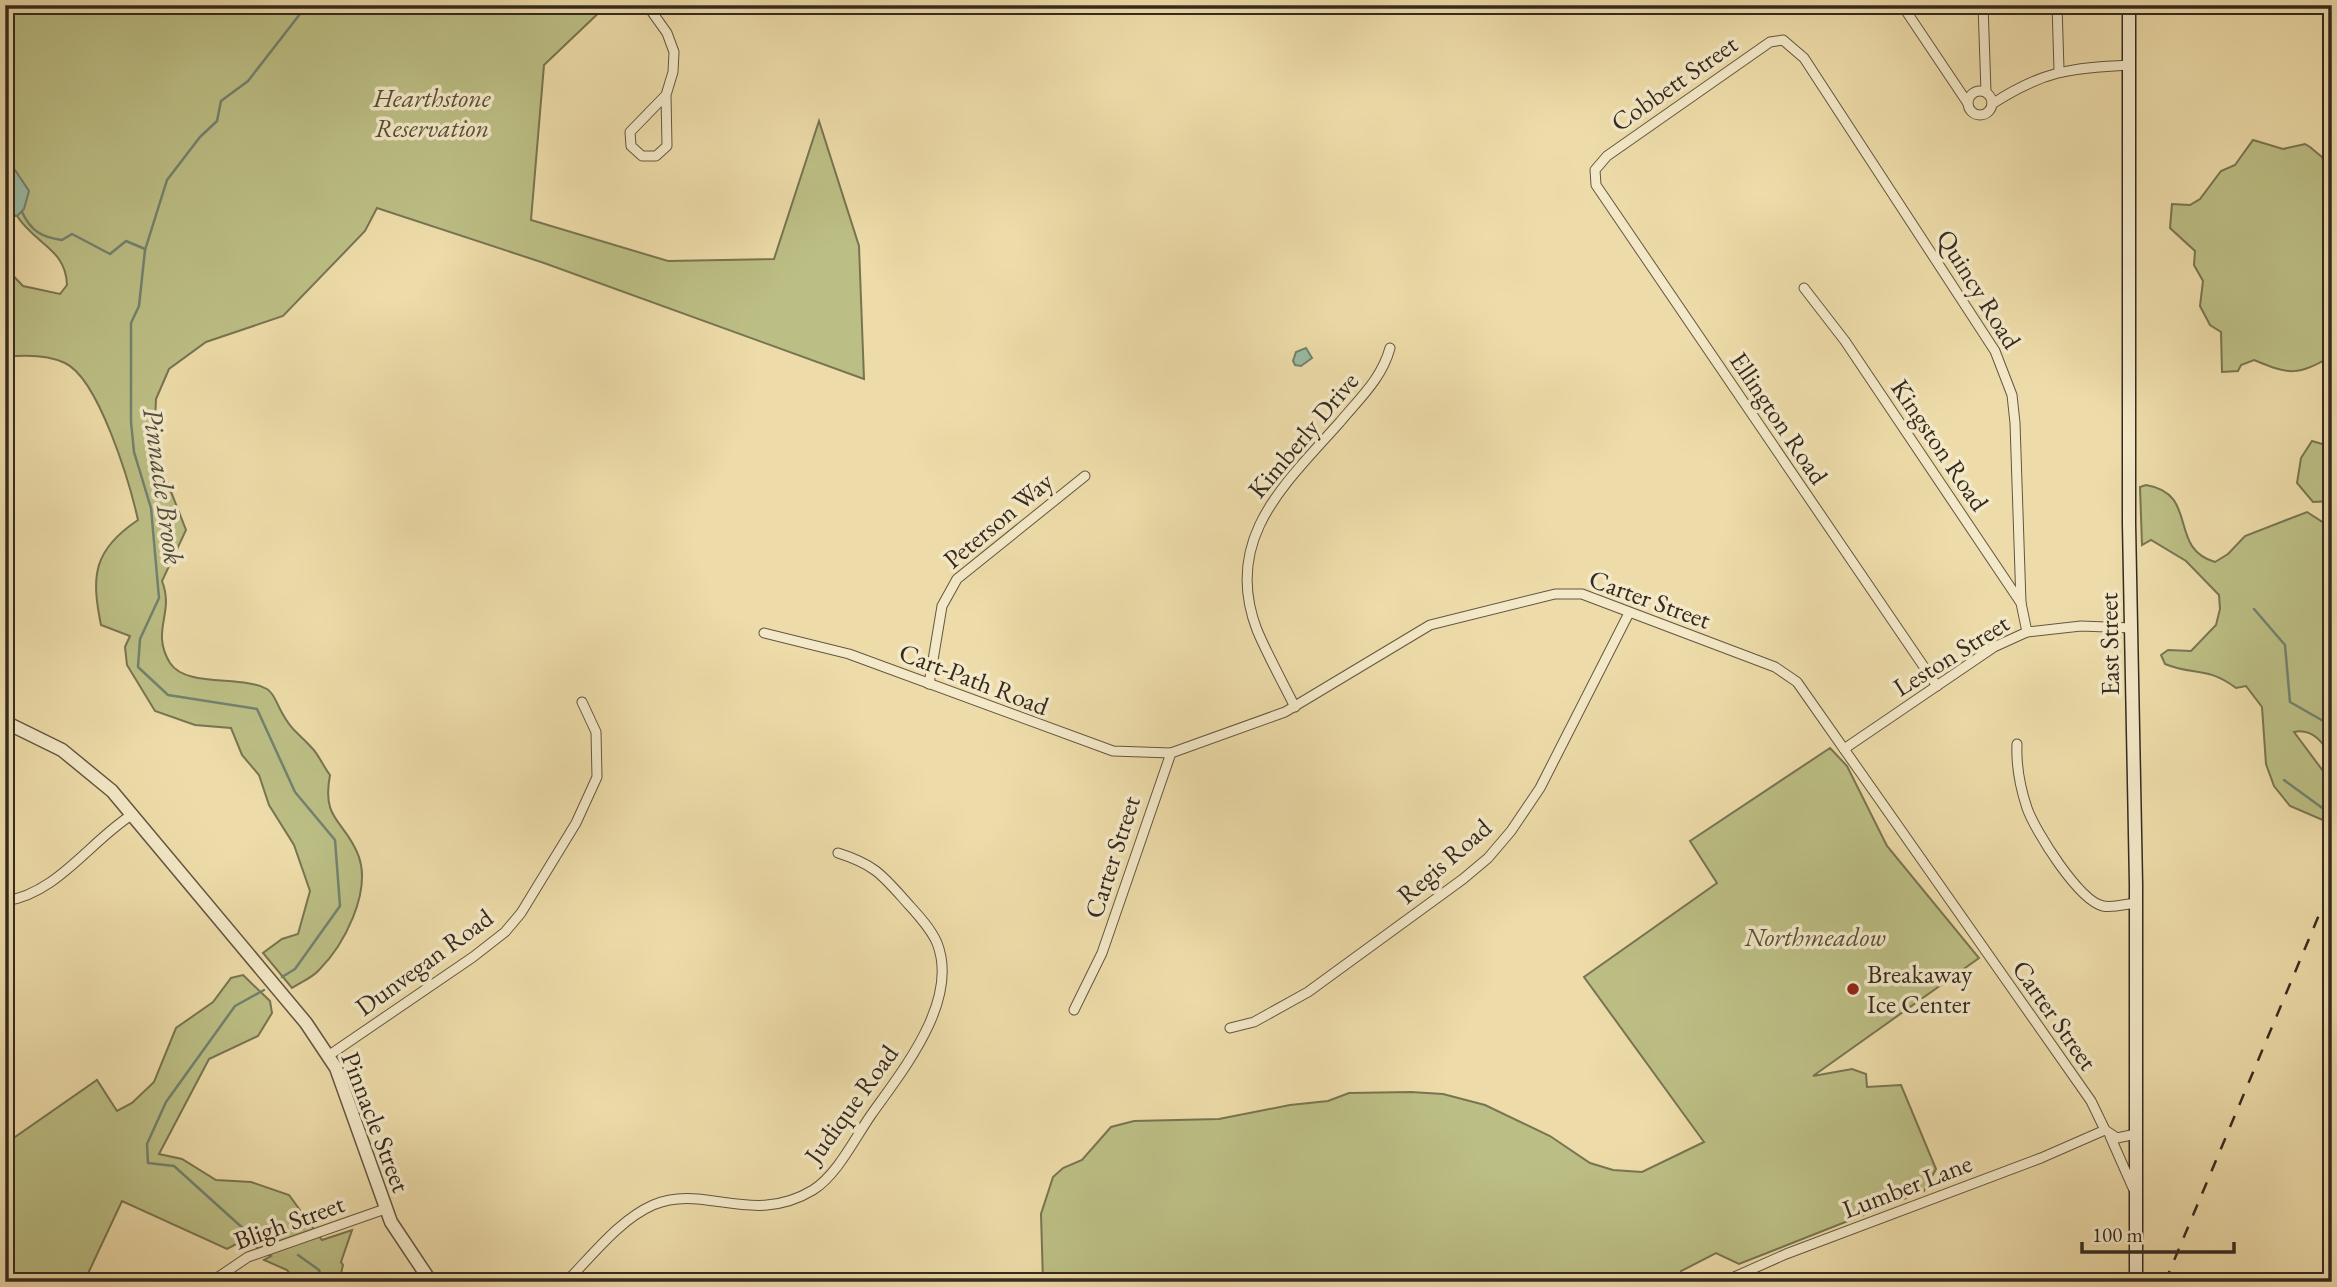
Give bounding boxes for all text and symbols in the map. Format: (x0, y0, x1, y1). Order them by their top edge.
street label: Cobbett Street (1604, 27, 1744, 139)
park label: Hearthstone Reservation (372, 81, 492, 145)
street label: Quincy Road (1929, 223, 2030, 356)
street label: Ellington Road (1722, 345, 1836, 492)
street label: Kimberly Drive (1240, 365, 1366, 505)
street label: Kingston Road (1883, 373, 1997, 518)
water label: Pinnacle Brook (135, 405, 193, 567)
street label: Peterson Way (936, 464, 1060, 576)
street label: Carter Street (1585, 561, 1715, 637)
street label: East Street (2091, 592, 2127, 696)
street label: Leston Street (1887, 606, 2015, 704)
street label: Cart-Path Road (894, 635, 1054, 723)
street label: Carter Street (1076, 791, 1148, 923)
street label: Regis Road (1390, 810, 1499, 911)
street label: Dunvegan Road (348, 900, 500, 1023)
park label: Northmeadow (1743, 920, 1886, 954)
street label: Carter Street (2005, 953, 2105, 1077)
place label: Breakaway Ice Center (1867, 957, 1973, 1021)
marker: Breakaway Ice Center (1845, 981, 1861, 997)
street label: Judique Road (795, 1037, 906, 1172)
street label: Pinnacle Street (334, 1047, 418, 1197)
street label: Lumber Lane (1837, 1146, 1977, 1226)
street label: Bligh Street (229, 1186, 349, 1258)
scale bar (2082, 1210, 2234, 1254)
text: 100 m (2092, 1221, 2143, 1248)

